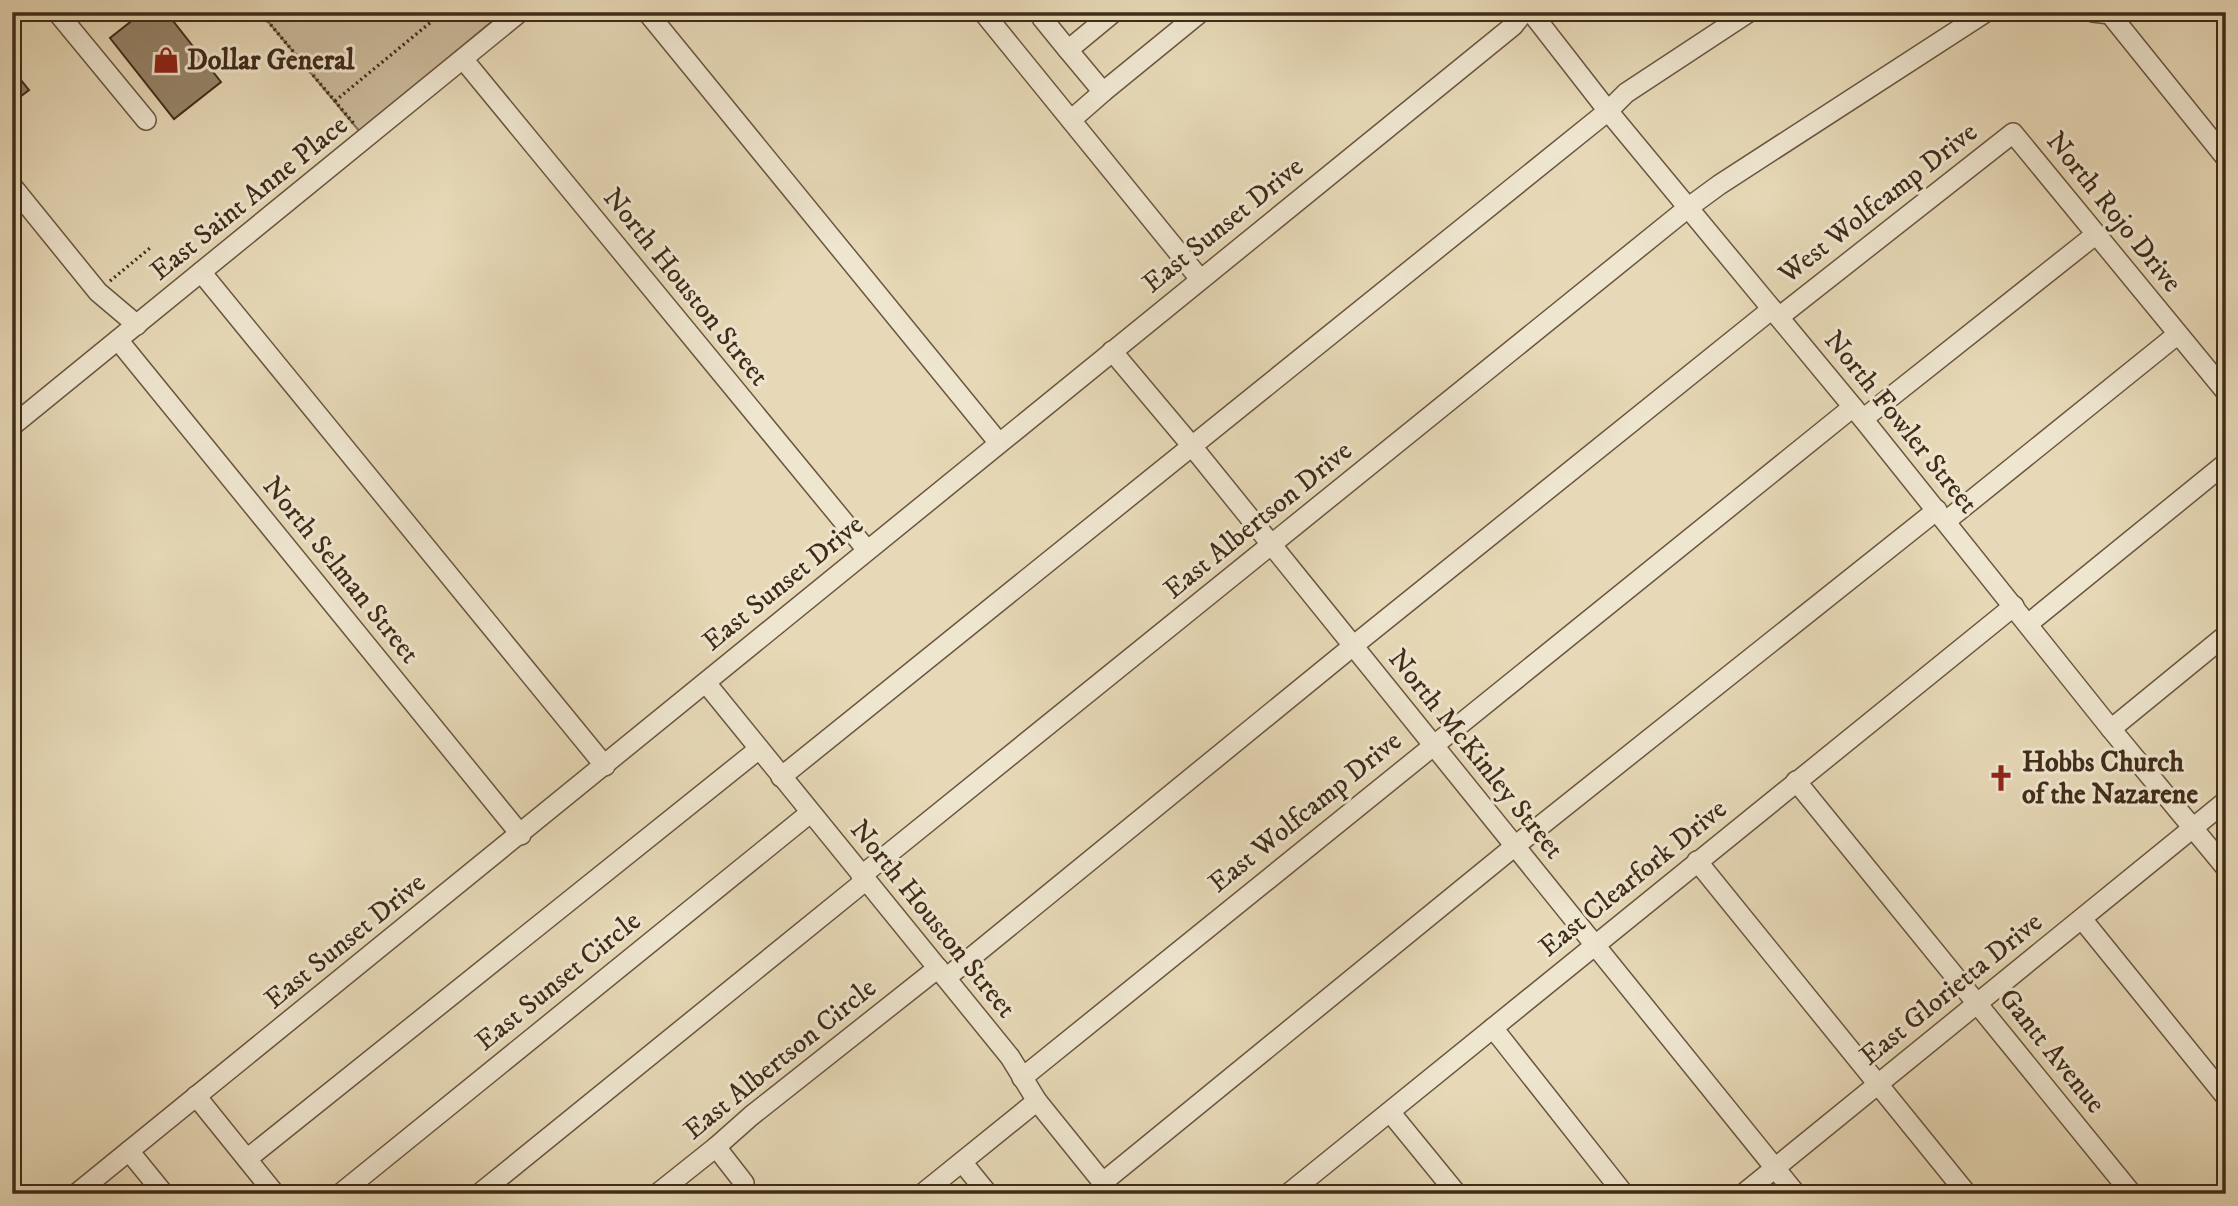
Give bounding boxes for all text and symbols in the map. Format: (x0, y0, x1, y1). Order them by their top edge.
place label: Dollar General (187, 43, 355, 78)
shop icon: Dollar General (151, 45, 181, 75)
street label: East Saint Anne Place (143, 108, 355, 288)
street label: West Wolfcamp Drive (1771, 115, 1984, 292)
street label: North Rojo Drive (2038, 125, 2190, 299)
street label: East Sunset Drive (1135, 149, 1311, 301)
street label: North Houston Street (595, 181, 777, 393)
street label: North Fowler Street (1816, 323, 1986, 521)
street label: East Albertson Drive (1157, 433, 1359, 607)
street label: North Selman Street (255, 469, 427, 671)
street label: East Sunset Drive (695, 507, 871, 659)
street label: North McKinley Street (1381, 642, 1571, 866)
street label: East Wolfcamp Drive (1201, 723, 1409, 901)
place label: Hobbs Church of the Nazarene (2022, 745, 2198, 812)
church icon: Hobbs Church of the Nazarene (1986, 763, 2016, 793)
street label: East Clearfork Drive (1532, 791, 1734, 965)
street label: North Houston Street (842, 813, 1024, 1025)
street label: East Sunset Drive (257, 865, 433, 1017)
street label: East Sunset Circle (468, 904, 648, 1058)
street label: East Glorietta Drive (1853, 905, 2049, 1073)
street label: East Albertson Circle (677, 971, 883, 1147)
street label: Gantt Avenue (1991, 981, 2113, 1121)

